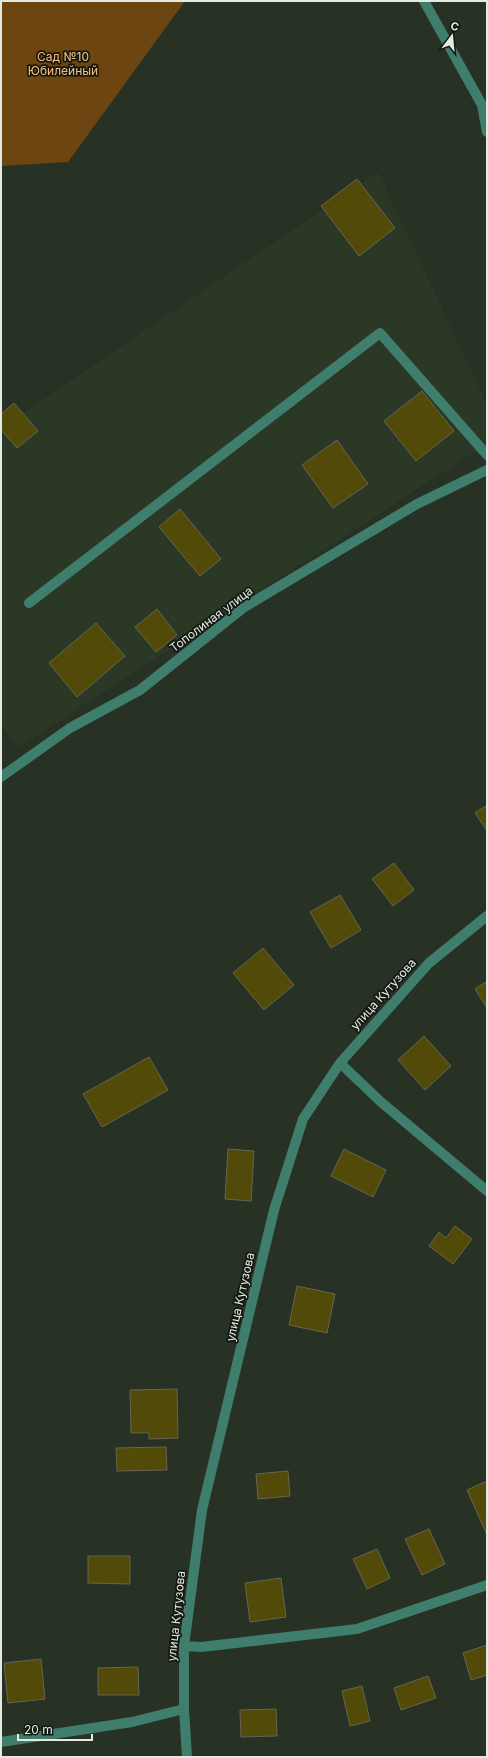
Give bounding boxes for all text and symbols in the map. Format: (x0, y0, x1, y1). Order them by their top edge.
north arrow (432, 16, 472, 56)
text: С (449, 19, 461, 34)
park label: Сад №10 Юбилейный (28, 49, 98, 78)
street label: Тополиная улица (166, 583, 256, 655)
street label: улица Кутузова (347, 955, 419, 1033)
street label: улица Кутузова (222, 1251, 258, 1343)
street label: улица Кутузова (164, 1570, 188, 1662)
scale bar (18, 1716, 92, 1742)
text: 20 m (24, 1722, 53, 1737)

